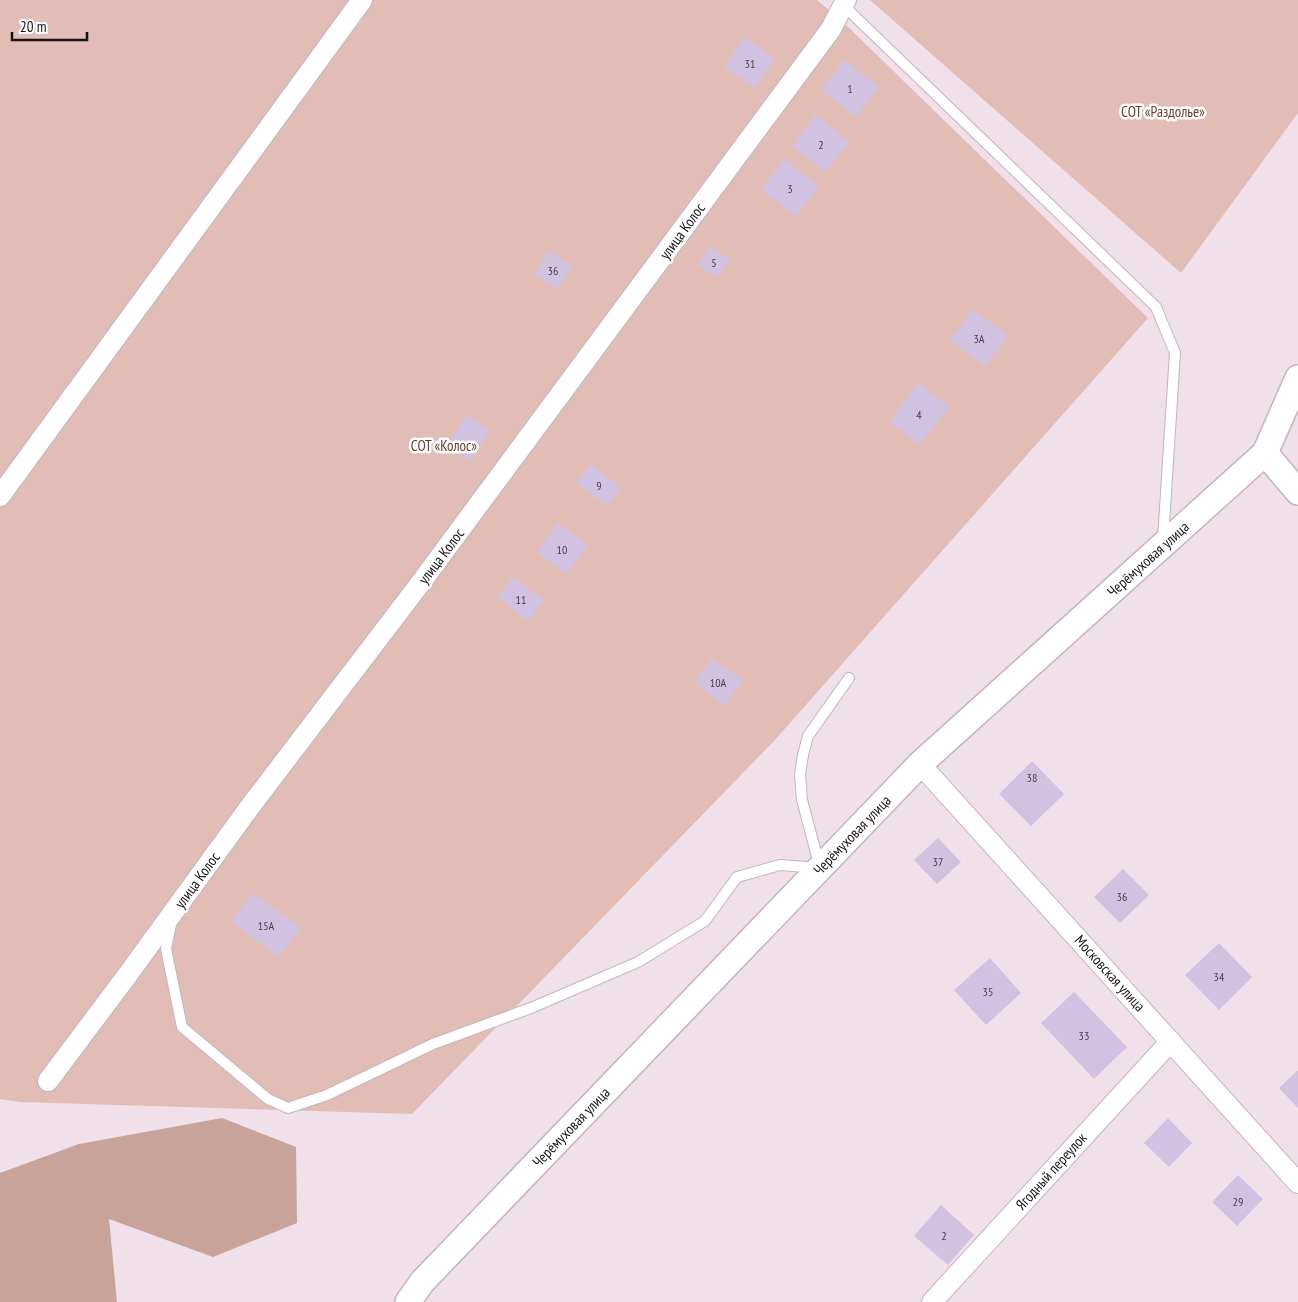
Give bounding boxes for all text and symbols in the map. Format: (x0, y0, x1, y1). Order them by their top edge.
scale bar (12, 10, 88, 42)
text: 20 m (20, 17, 46, 36)
house number: 31 (745, 56, 755, 71)
house number: 1 (847, 81, 853, 96)
park label: СОТ «Раздолье» (1121, 102, 1205, 121)
house number: 2 (818, 137, 824, 152)
house number: 3 (787, 181, 793, 196)
street label: улица Колос (655, 199, 709, 263)
house number: 5 (711, 255, 717, 270)
house number: 36 (548, 263, 558, 278)
house number: 3А (973, 331, 985, 346)
house number: 4 (916, 407, 922, 422)
park label: СОТ «Колос» (411, 436, 477, 455)
house number: 9 (596, 478, 602, 493)
street label: Черёмуховая улица (1103, 517, 1193, 601)
street label: улица Колос (414, 524, 469, 588)
house number: 10 (557, 542, 567, 557)
house number: 11 (516, 592, 526, 607)
house number: 10А (710, 675, 727, 690)
house number: 38 (1027, 770, 1037, 785)
street label: Черёмуховая улица (809, 791, 895, 879)
street label: улица Колос (170, 848, 224, 912)
house number: 37 (933, 854, 943, 869)
house number: 36 (1117, 889, 1127, 904)
house number: 15А (258, 918, 275, 933)
street label: Московская улица (1071, 931, 1149, 1015)
house number: 34 (1214, 969, 1225, 984)
house number: 35 (983, 984, 993, 999)
house number: 33 (1079, 1028, 1089, 1043)
street label: Черёмуховая улица (528, 1083, 614, 1171)
street label: Ягодный переулок (1011, 1128, 1091, 1214)
house number: 29 (1233, 1194, 1243, 1209)
house number: 2 (941, 1228, 947, 1243)

